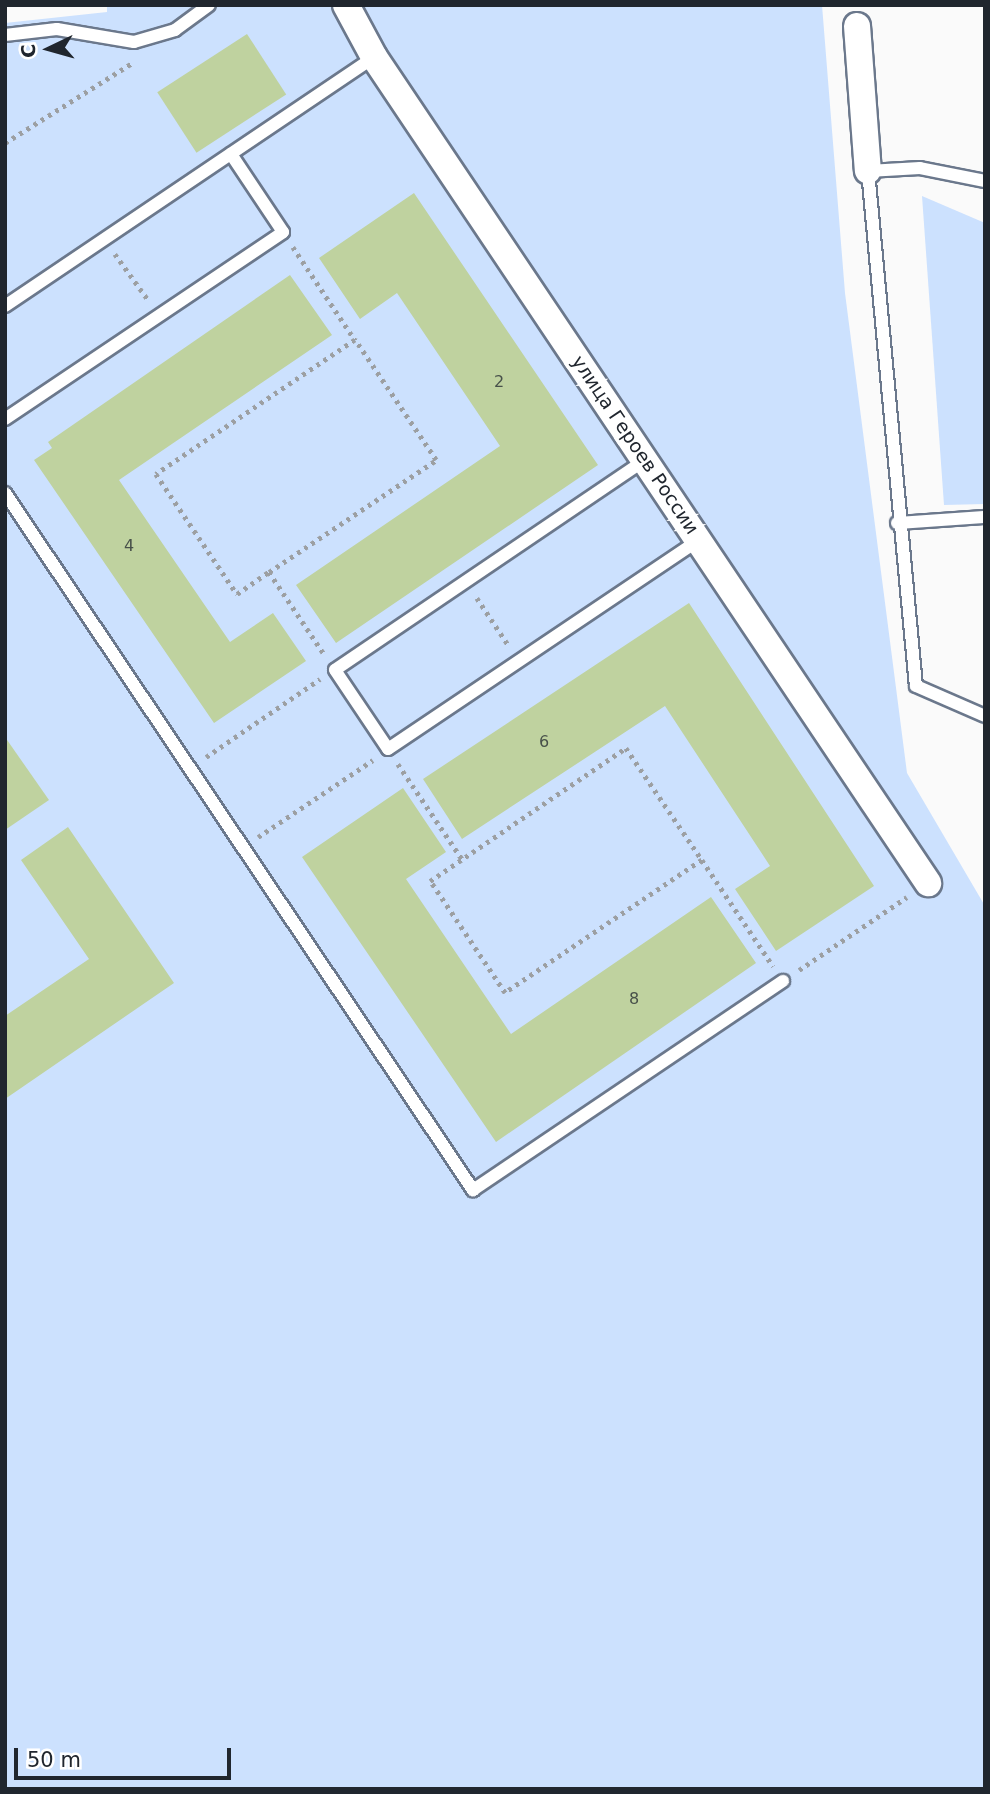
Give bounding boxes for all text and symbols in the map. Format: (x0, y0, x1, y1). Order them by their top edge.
north arrow (14, 14, 84, 84)
text: С (17, 43, 40, 59)
street label: улица Героев России (567, 351, 703, 539)
house number: 2 (494, 372, 504, 392)
house number: 4 (124, 536, 134, 556)
house number: 6 (539, 732, 549, 752)
house number: 8 (629, 989, 639, 1009)
scale bar (18, 1734, 234, 1778)
text: 50 m (27, 1748, 81, 1772)

